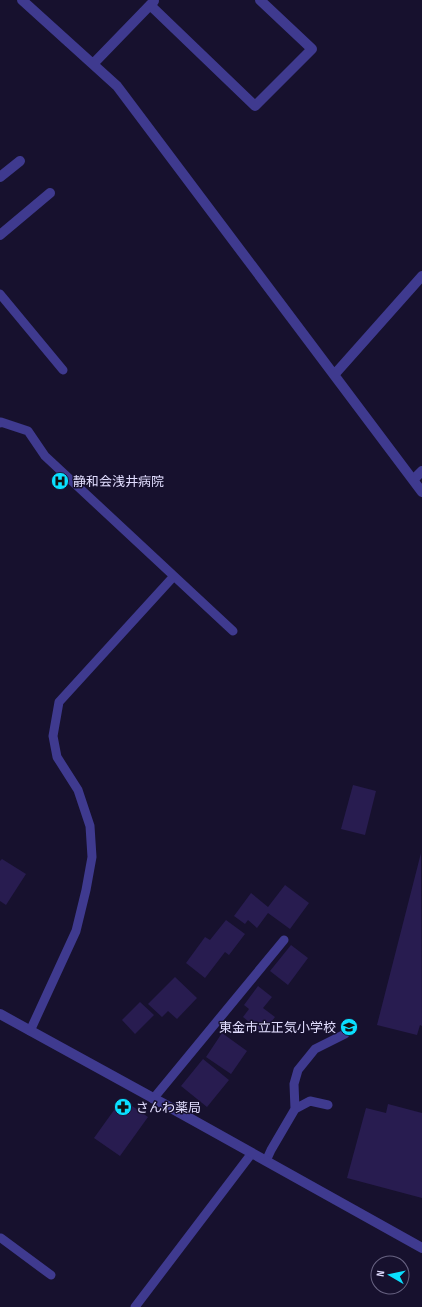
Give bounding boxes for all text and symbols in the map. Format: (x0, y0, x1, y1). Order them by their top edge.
hospital icon: 静和会浅井病院 (50, 471, 70, 491)
place label: 静和会浅井病院 (73, 474, 164, 490)
school or university icon: 東金市立正気小学校 (339, 1017, 359, 1037)
place label: 東金市立正気小学校 (219, 1020, 336, 1036)
pharmacy icon: さんわ薬局 (113, 1097, 133, 1117)
place label: さんわ薬局 (136, 1100, 201, 1116)
north arrow (370, 1255, 410, 1295)
text: N (374, 1269, 388, 1277)

